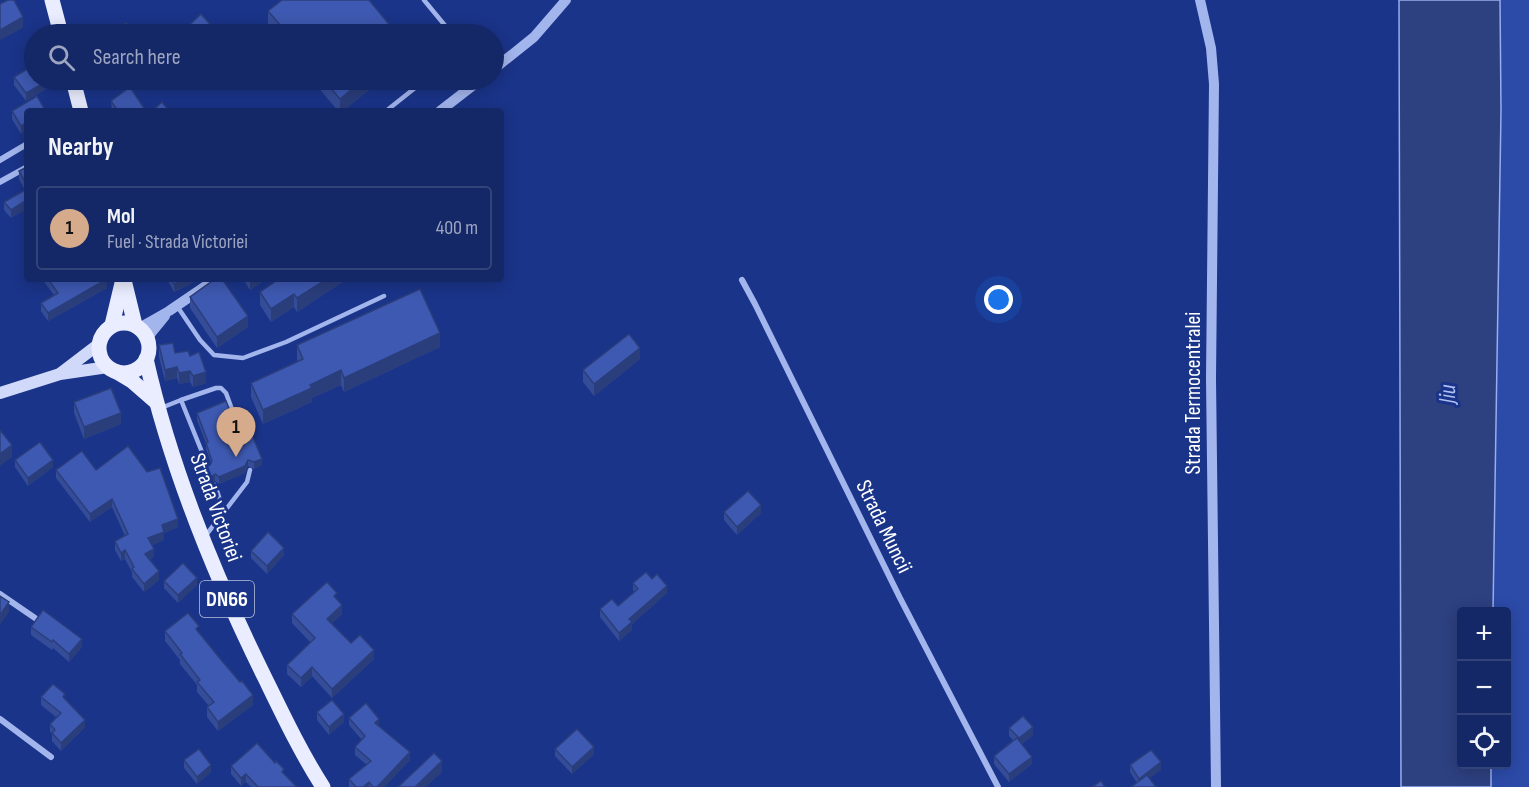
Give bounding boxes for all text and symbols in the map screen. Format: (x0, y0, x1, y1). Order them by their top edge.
search box (24, 24, 504, 90)
icon: search (45, 41, 78, 74)
text: Search here (93, 44, 180, 71)
text: Nearby (48, 132, 114, 163)
text: Mol (107, 203, 135, 230)
text: 1 (66, 216, 73, 240)
text: 400 m (436, 216, 478, 240)
text: Fuel · Strada Victoriei (107, 230, 248, 254)
your location (984, 285, 1013, 314)
street label: Strada Termocentralei (1180, 312, 1207, 474)
water label: Jiu (1433, 384, 1462, 406)
pin: 1 (216, 408, 256, 457)
street label: Strada Victoriei (184, 450, 248, 565)
street label: Strada Muncii (850, 476, 918, 578)
road number: DN66 (200, 581, 254, 617)
map controls (1457, 607, 1511, 769)
button: + (1457, 607, 1511, 661)
button: − (1457, 661, 1511, 715)
button: locate (1457, 715, 1511, 769)

